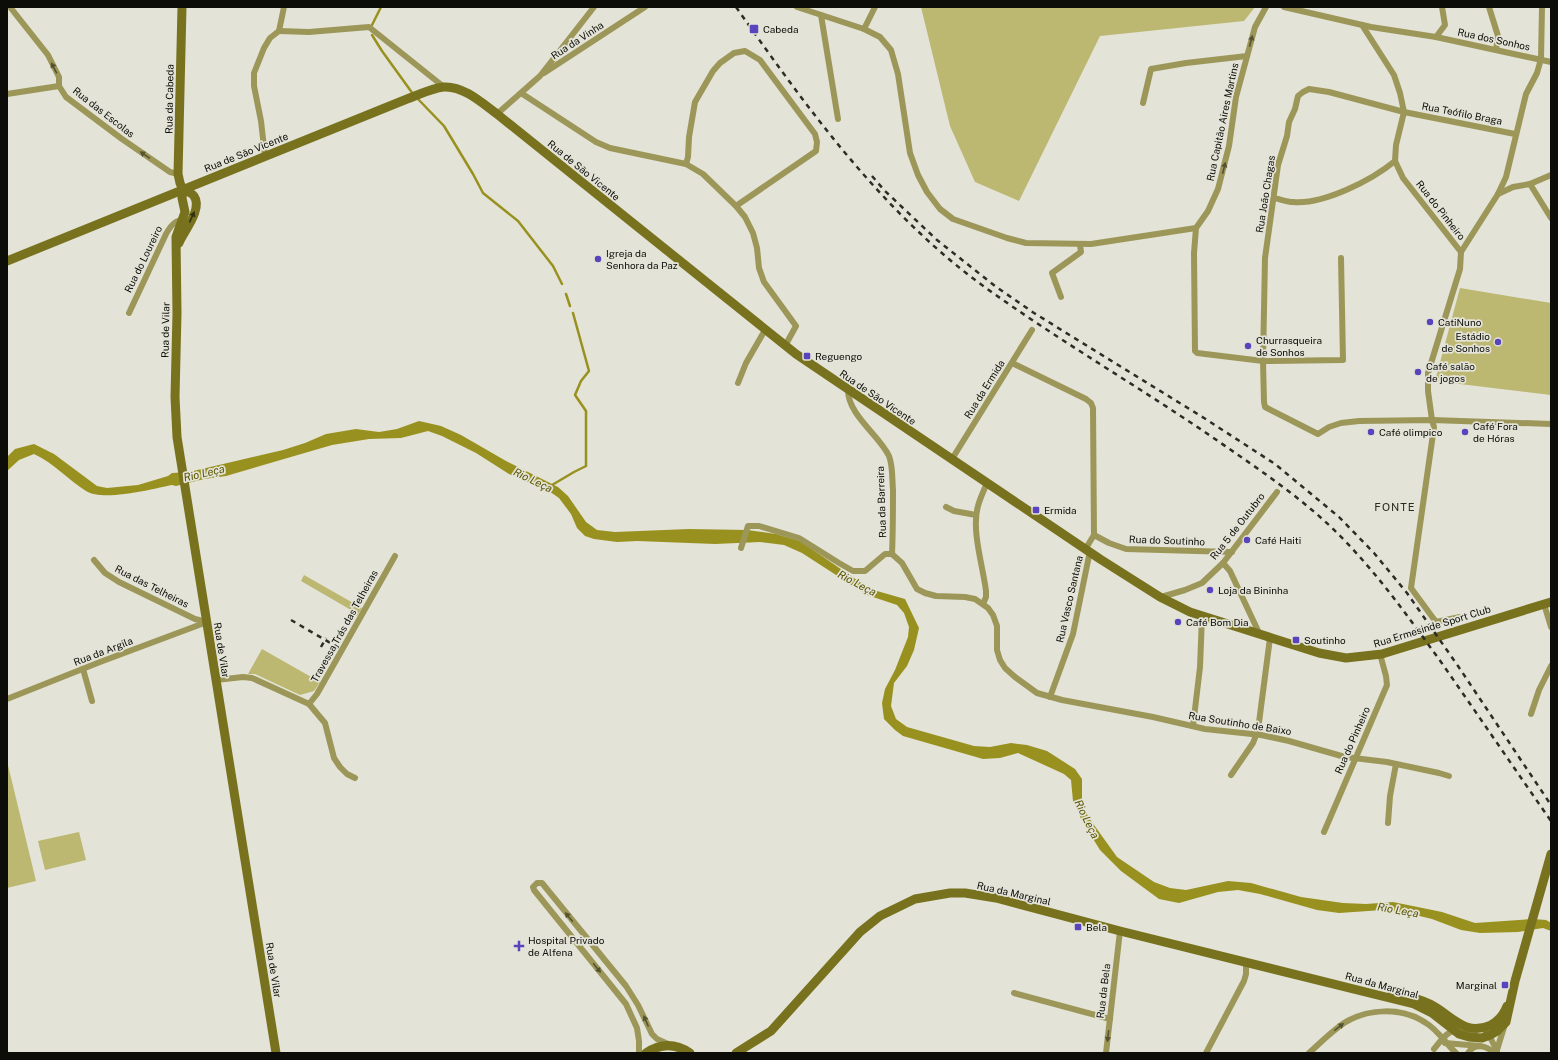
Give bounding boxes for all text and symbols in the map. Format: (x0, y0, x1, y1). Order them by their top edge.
street label: Rua da Vinha (548, 19, 606, 61)
marker: Cabeda (748, 23, 760, 35)
place label: Cabeda (763, 23, 798, 35)
street label: Rua dos Sonhos (1457, 25, 1531, 53)
one-way arrow (1248, 35, 1254, 47)
one-way arrow (51, 62, 57, 74)
street label: Rua Capitão Aires Martins (1204, 62, 1240, 182)
street label: Rua da Cabeda (162, 64, 176, 134)
street label: Rua das Escolas (71, 84, 137, 140)
street label: Rua Teófilo Braga (1421, 99, 1503, 127)
street label: Rua de São Vicente (202, 130, 290, 174)
street label: Rua de São Vicente (545, 137, 623, 203)
one-way arrow (140, 151, 150, 159)
street label: Rua João Chagas (1253, 154, 1277, 234)
one-way arrow (1221, 162, 1227, 174)
street label: Rua do Pinheiro (1414, 178, 1468, 243)
one-way arrow (190, 210, 196, 222)
street label: Rua do Loureiro (122, 223, 165, 294)
place label: Igreja da Senhora da Paz (606, 247, 678, 271)
marker: Igreja da Senhora da Paz (593, 254, 603, 264)
street label: Rua de Vilar (159, 302, 171, 358)
place label: CatiNuno (1438, 316, 1482, 328)
marker: CatiNuno (1425, 317, 1435, 327)
place label: Estádio de Sonhos (1441, 330, 1490, 354)
place label: Churrasqueira de Sonhos (1256, 334, 1322, 358)
marker: Estádio de Sonhos (1493, 337, 1503, 347)
marker: Churrasqueira de Sonhos (1243, 341, 1253, 351)
place label: Reguengo (815, 350, 863, 362)
marker: Reguengo (802, 351, 812, 361)
street label: Rua da Ermida (961, 357, 1007, 421)
place label: Café salão de jogos (1426, 360, 1475, 384)
street label: Rua de São Vicente (838, 367, 919, 427)
marker: Café salão de jogos (1413, 367, 1423, 377)
place label: Café Fora de Hóras (1473, 420, 1518, 444)
place label: Café olimpico (1379, 426, 1443, 438)
marker: Café olimpico (1366, 427, 1376, 437)
marker: Café Fora de Hóras (1460, 427, 1470, 437)
water label: Rio Leça (182, 462, 226, 485)
water label: Rio Leça (511, 465, 555, 496)
street label: Rua da Barreira (874, 466, 888, 538)
street label: Rua 5 de Outubro (1207, 490, 1267, 562)
district label: FONTE (1374, 501, 1416, 513)
place label: Ermida (1044, 504, 1077, 516)
marker: Ermida (1031, 505, 1041, 515)
street label: Rua do Soutinho (1129, 533, 1206, 547)
place label: Café Haiti (1255, 534, 1301, 546)
marker: Café Haiti (1242, 535, 1252, 545)
street label: Rua Vasco Santana (1053, 554, 1085, 644)
street label: Rua das Telheiras (113, 562, 191, 610)
street label: Travessa Trás das Telheiras (308, 568, 380, 684)
water label: Rio Leça (835, 568, 878, 599)
place label: Loja da Bininha (1218, 584, 1288, 596)
marker: Loja da Bininha (1205, 585, 1215, 595)
street label: Rua Ermesinde Sport Club (1372, 602, 1492, 650)
place label: Café Bom Dia (1186, 616, 1249, 628)
marker: Café Bom Dia (1173, 617, 1183, 627)
street label: Rua de Vilar (212, 622, 232, 679)
street label: Rua da Argila (72, 634, 134, 668)
place label: Soutinho (1304, 634, 1346, 646)
marker: Soutinho (1291, 635, 1301, 645)
street label: Rua do Pinheiro (1332, 704, 1372, 776)
street label: Rua Soutinho de Baixo (1188, 709, 1293, 737)
water label: Rio Leça (1072, 798, 1102, 841)
street label: Rua da Marginal (976, 879, 1052, 907)
water label: Rio Leça (1376, 900, 1420, 921)
one-way arrow (565, 911, 574, 922)
place label: Bela (1086, 921, 1107, 933)
marker: Bela (1073, 922, 1083, 932)
place label: Hospital Privado de Alfena (528, 934, 605, 958)
marker: Hospital Privado de Alfena (513, 940, 525, 952)
street label: Rua de Vilar (264, 942, 284, 999)
one-way arrow (593, 962, 602, 973)
street label: Rua da Bela (1094, 963, 1112, 1019)
street label: Rua da Marginal (1344, 969, 1420, 1001)
place label: Marginal (1456, 979, 1497, 991)
marker: Marginal (1500, 980, 1510, 990)
one-way arrow (643, 1016, 649, 1027)
one-way arrow (1333, 1023, 1344, 1032)
one-way arrow (1105, 1030, 1111, 1042)

